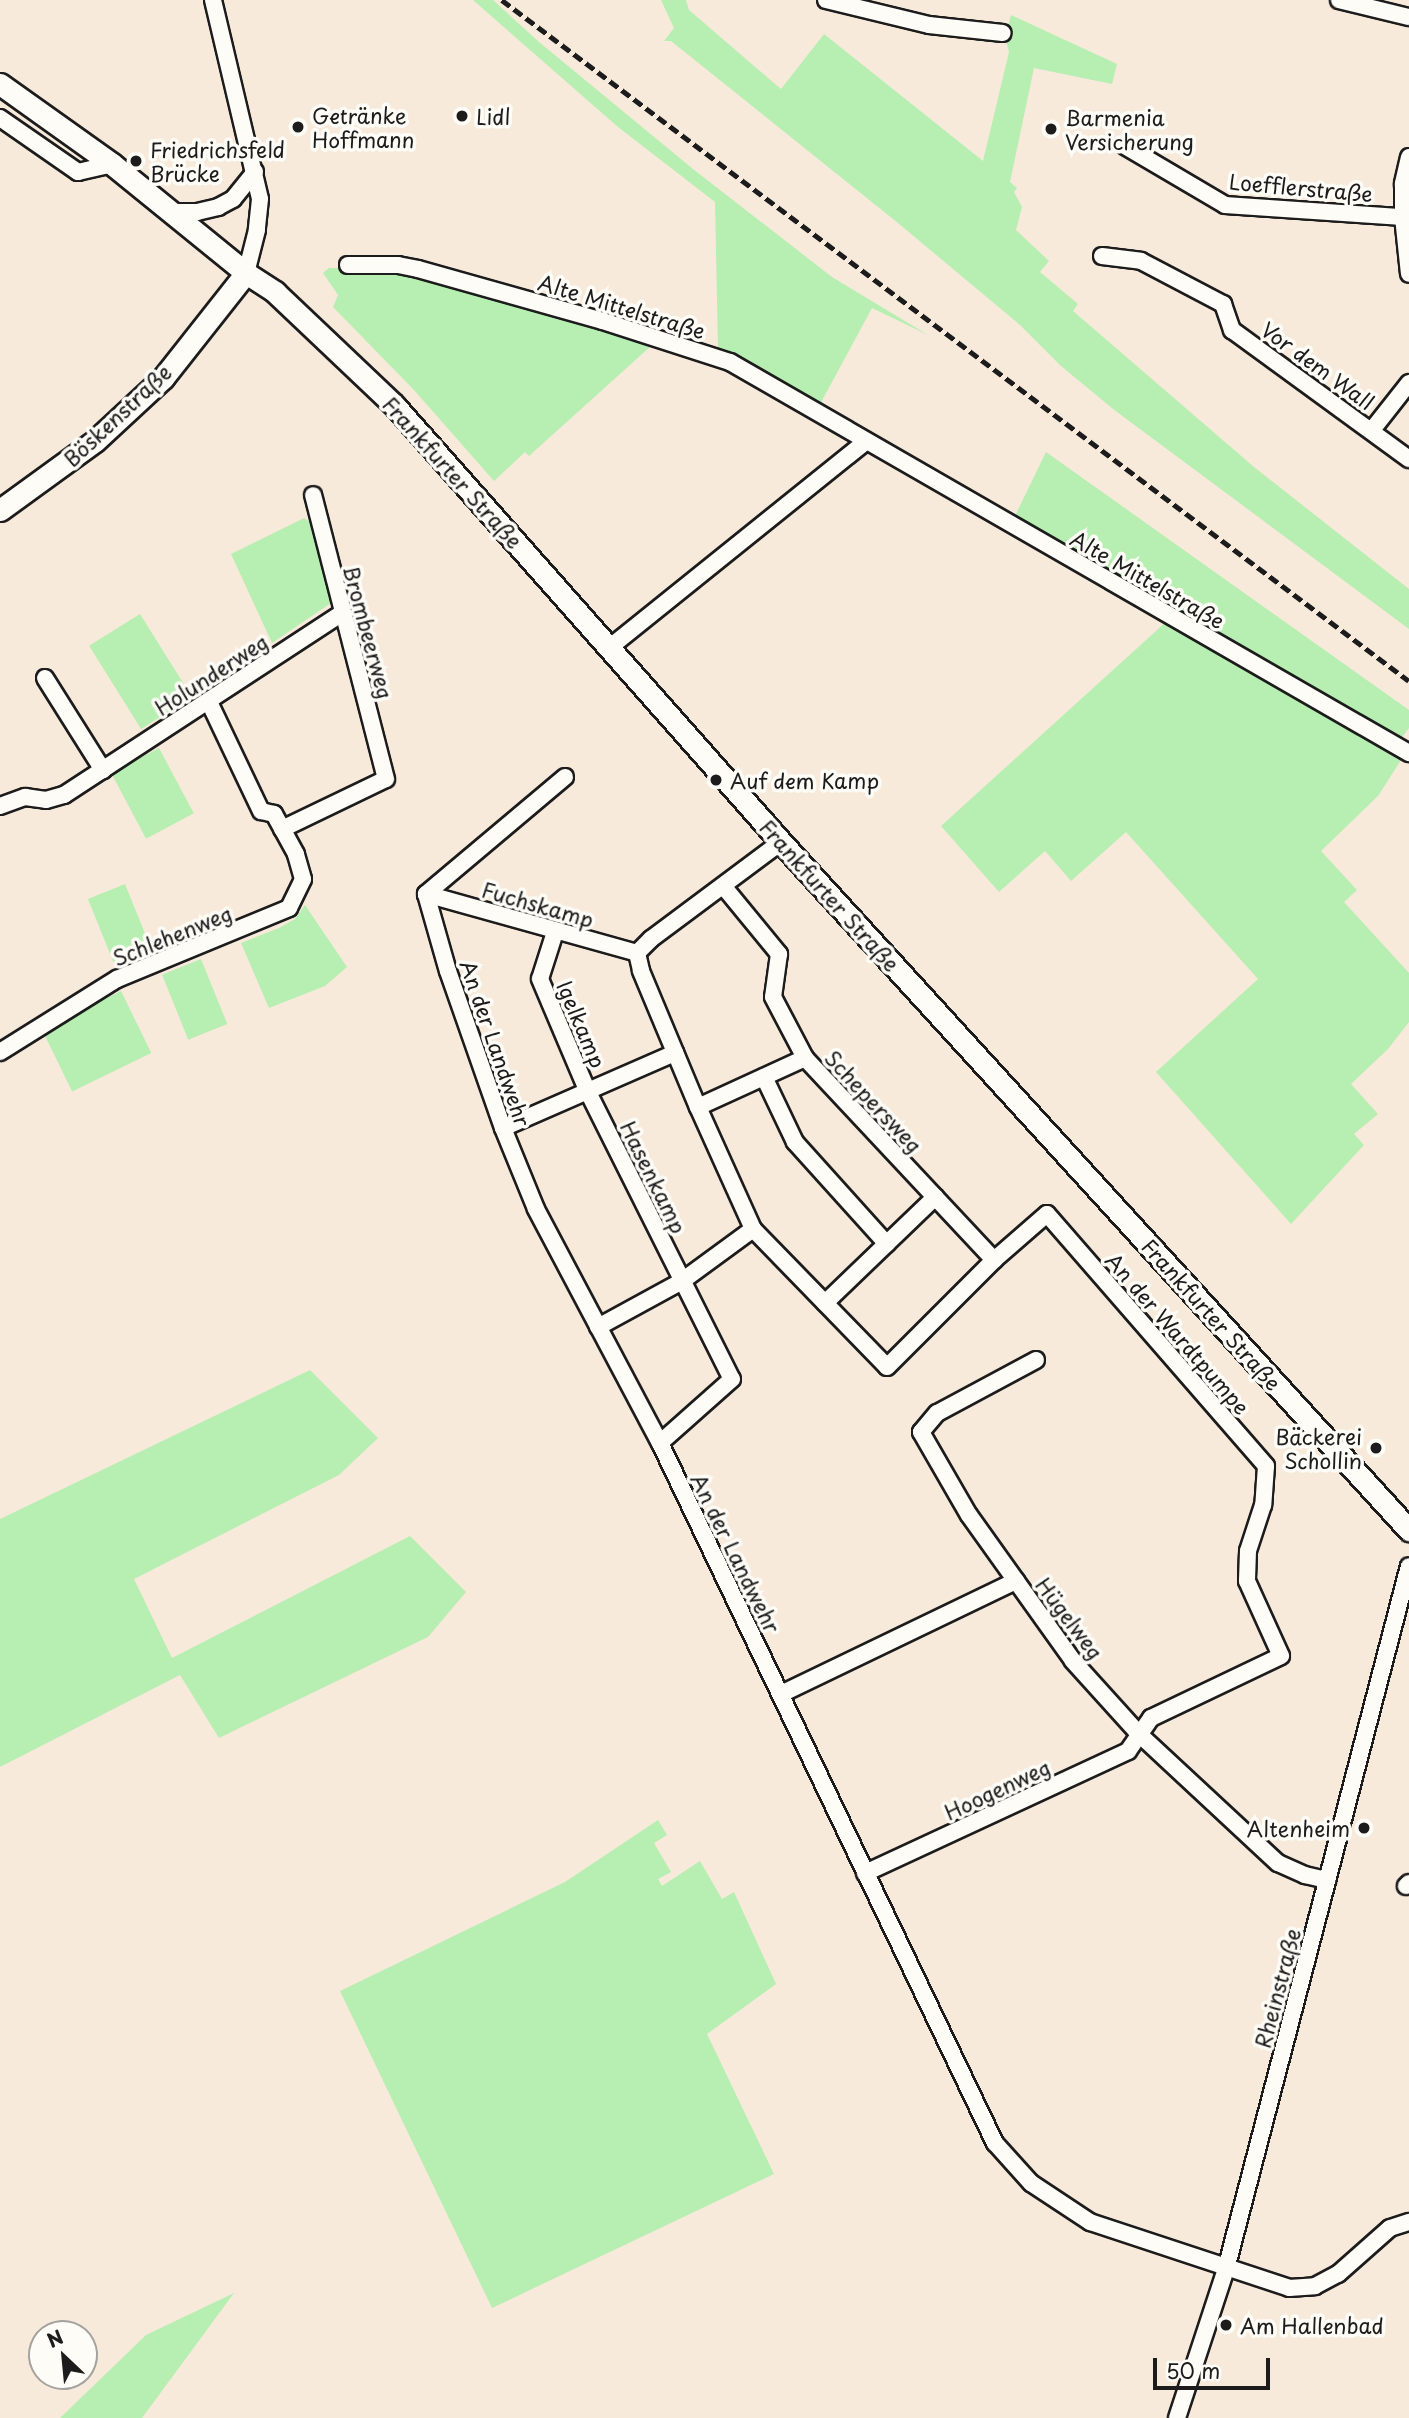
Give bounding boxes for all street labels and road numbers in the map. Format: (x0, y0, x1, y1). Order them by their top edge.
street label: Loefflerstraße (1228, 168, 1374, 206)
street label: Alte Mittelstraße (535, 269, 709, 343)
street label: Vor dem Wall (1256, 315, 1380, 415)
street label: Böskenstraße (58, 359, 176, 471)
street label: Frankfurter Straße (378, 391, 528, 553)
street label: Alte Mittelstraße (1066, 525, 1230, 633)
street label: Brombeerweg (339, 562, 399, 702)
street label: Holunderweg (150, 628, 272, 720)
street label: Frankfurter Straße (755, 814, 905, 976)
street label: Fuchskamp (479, 876, 597, 932)
street label: Schlehenweg (109, 900, 235, 970)
street label: An der Landwehr (456, 957, 536, 1129)
street label: Igelkamp (552, 977, 612, 1071)
street label: Schepersweg (820, 1045, 928, 1157)
street label: Hasenkamp (616, 1117, 692, 1237)
street label: Frankfurter Straße (1137, 1233, 1287, 1395)
street label: An der Wardtpumpe (1101, 1247, 1255, 1419)
street label: An der Landwehr (686, 1469, 786, 1637)
street label: Hügelweg (1031, 1572, 1109, 1664)
street label: Hoogenweg (940, 1753, 1054, 1825)
street label: Rheinstraße (1249, 1925, 1305, 2051)

